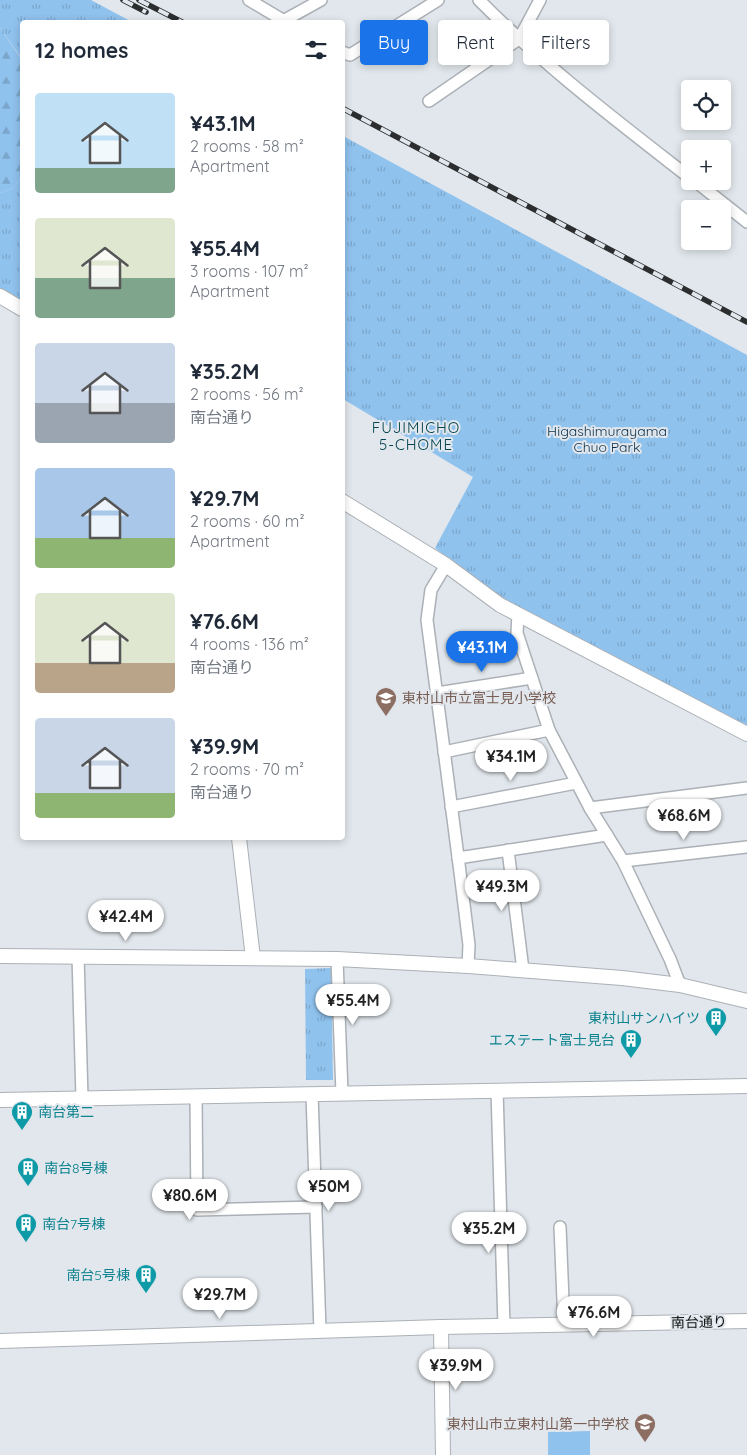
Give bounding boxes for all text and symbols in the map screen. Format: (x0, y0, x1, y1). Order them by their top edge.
chip: Buy (360, 20, 428, 65)
chip: Rent (438, 20, 513, 65)
chip: Filters (523, 20, 609, 65)
icon: filters (302, 36, 330, 64)
text: 12 homes (35, 37, 128, 63)
map controls (681, 80, 731, 250)
button: locate (681, 80, 731, 130)
text: ¥43.1M (190, 110, 256, 136)
icon: home (75, 113, 135, 173)
text: 2 rooms · 58 m² (190, 136, 304, 156)
button: + (681, 140, 731, 190)
text: Apartment (190, 156, 270, 176)
button: − (681, 200, 731, 250)
text: ¥55.4M (190, 235, 260, 261)
icon: home (75, 238, 135, 298)
text: 3 rooms · 107 m² (190, 261, 309, 281)
text: Apartment (190, 281, 270, 301)
text: ¥35.2M (190, 358, 259, 384)
icon: home (75, 363, 135, 423)
text: 2 rooms · 56 m² (190, 384, 304, 404)
text: 南台通り (190, 407, 254, 427)
district label: FUJIMICHO 5-CHOME (372, 418, 460, 454)
park label: Higashimurayama Chuo Park (547, 422, 667, 456)
text: ¥29.7M (190, 485, 260, 511)
icon: home (75, 488, 135, 548)
text: 2 rooms · 60 m² (190, 511, 304, 531)
text: Apartment (190, 531, 270, 551)
text: ¥76.6M (190, 608, 259, 634)
icon: home (75, 613, 135, 673)
pin: ¥43.1M (441, 630, 523, 673)
text: 4 rooms · 136 m² (190, 634, 309, 654)
text: ¥43.1M (457, 637, 507, 657)
text: 南台通り (190, 657, 254, 677)
school or university icon: 東村山市立富士見小学校 (374, 686, 398, 717)
place label: 東村山市立富士見小学校 (402, 689, 556, 707)
text: ¥39.9M (190, 733, 259, 759)
icon: home (75, 738, 135, 798)
pin: ¥34.1M (470, 740, 552, 782)
text: ¥34.1M (486, 746, 536, 766)
text: 2 rooms · 70 m² (190, 759, 304, 779)
text: 南台通り (190, 782, 254, 802)
pin: ¥68.6M (643, 798, 725, 841)
text: ¥68.6M (657, 805, 711, 825)
pin: ¥49.3M (461, 870, 543, 912)
text: ¥49.3M (476, 876, 528, 896)
pin: ¥42.4M (85, 900, 167, 942)
text: ¥42.4M (99, 906, 153, 926)
pin: ¥55.4M (312, 984, 394, 1026)
text: ¥55.4M (326, 990, 380, 1010)
building icon: 東村山サンハイツ (704, 1006, 728, 1037)
place label: 東村山サンハイツ (588, 1009, 700, 1027)
building icon: エステート富士見台 (619, 1028, 643, 1059)
place label: エステート富士見台 (489, 1031, 615, 1049)
building icon: 南台第二 (10, 1100, 34, 1131)
place label: 南台第二 (38, 1103, 94, 1121)
building icon: 南台8号棟 (16, 1156, 40, 1187)
place label: 南台8号棟 (44, 1159, 108, 1177)
pin: ¥50M (299, 1170, 359, 1212)
text: ¥50M (308, 1176, 350, 1196)
pin: ¥80.6M (149, 1178, 231, 1221)
text: ¥80.6M (163, 1185, 217, 1205)
building icon: 南台7号棟 (14, 1212, 38, 1243)
pin: ¥35.2M (448, 1212, 530, 1254)
place label: 南台7号棟 (42, 1215, 105, 1233)
text: ¥35.2M (463, 1218, 515, 1238)
building icon: 南台5号棟 (134, 1263, 158, 1294)
place label: 南台5号棟 (66, 1266, 130, 1284)
pin: ¥29.7M (179, 1278, 261, 1320)
text: ¥29.7M (194, 1284, 246, 1304)
pin: ¥76.6M (553, 1296, 635, 1338)
text: ¥76.6M (568, 1302, 620, 1322)
street label: 南台通り (671, 1313, 727, 1331)
pin: ¥39.9M (415, 1348, 497, 1391)
text: ¥39.9M (430, 1355, 482, 1375)
school or university icon: 東村山市立東村山第一中学校 (633, 1412, 657, 1443)
place label: 東村山市立東村山第一中学校 (447, 1415, 629, 1433)

